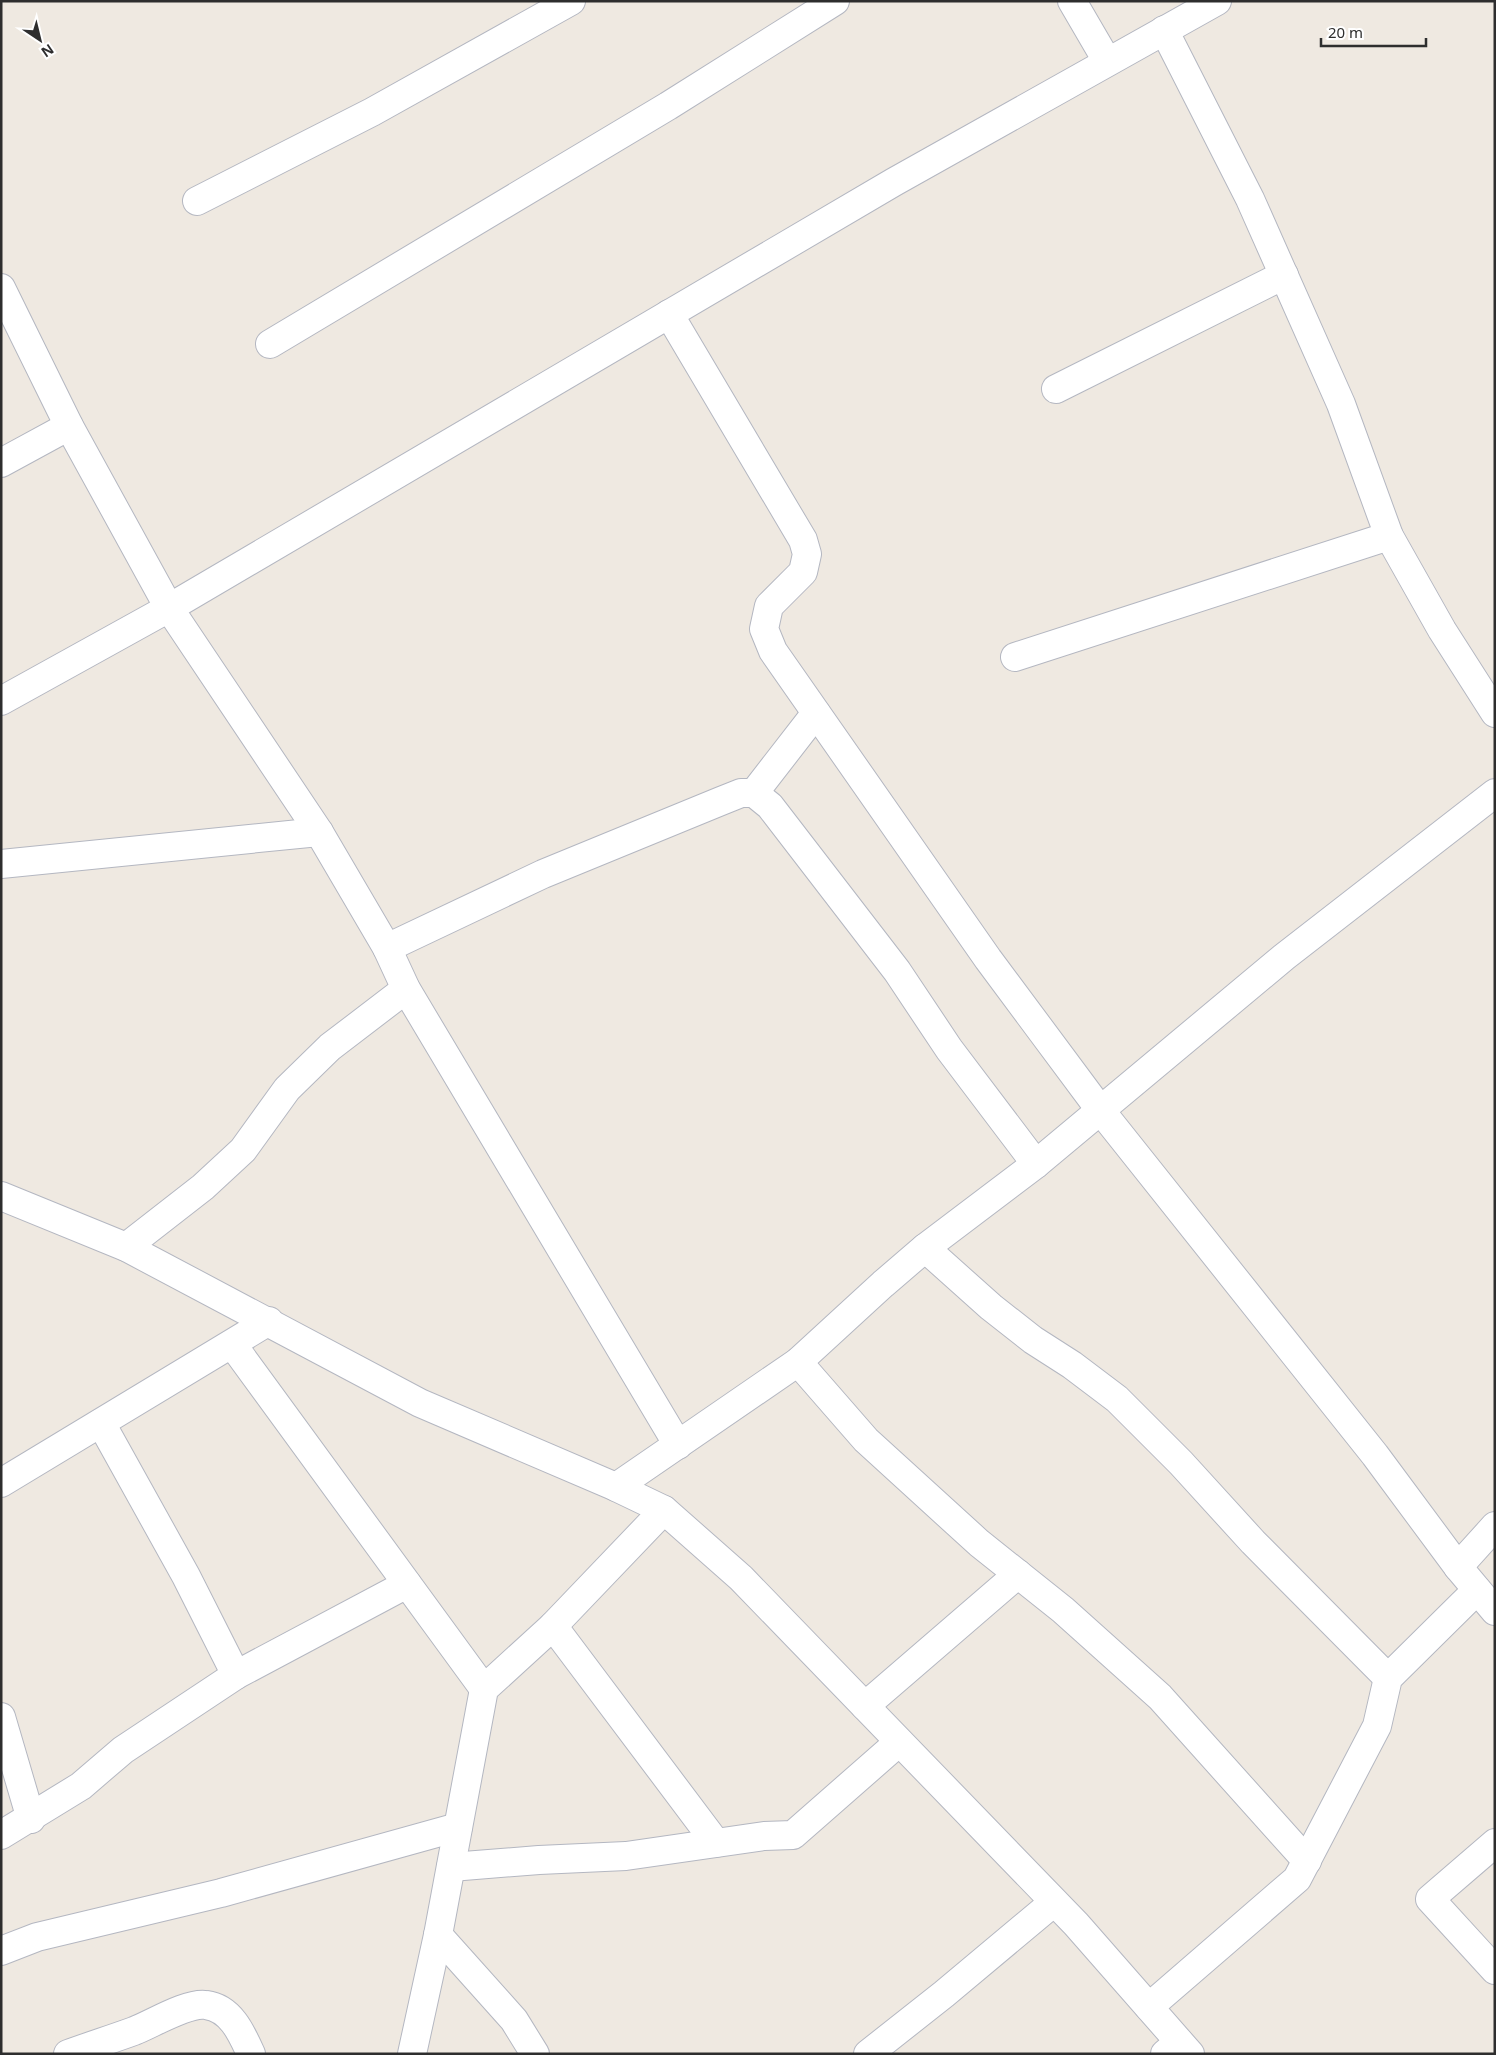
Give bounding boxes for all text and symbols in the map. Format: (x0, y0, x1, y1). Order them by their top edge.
north arrow (15, 15, 65, 65)
scale bar (1321, 15, 1426, 47)
text: 20 m (1328, 22, 1363, 42)
text: N (38, 40, 58, 62)

